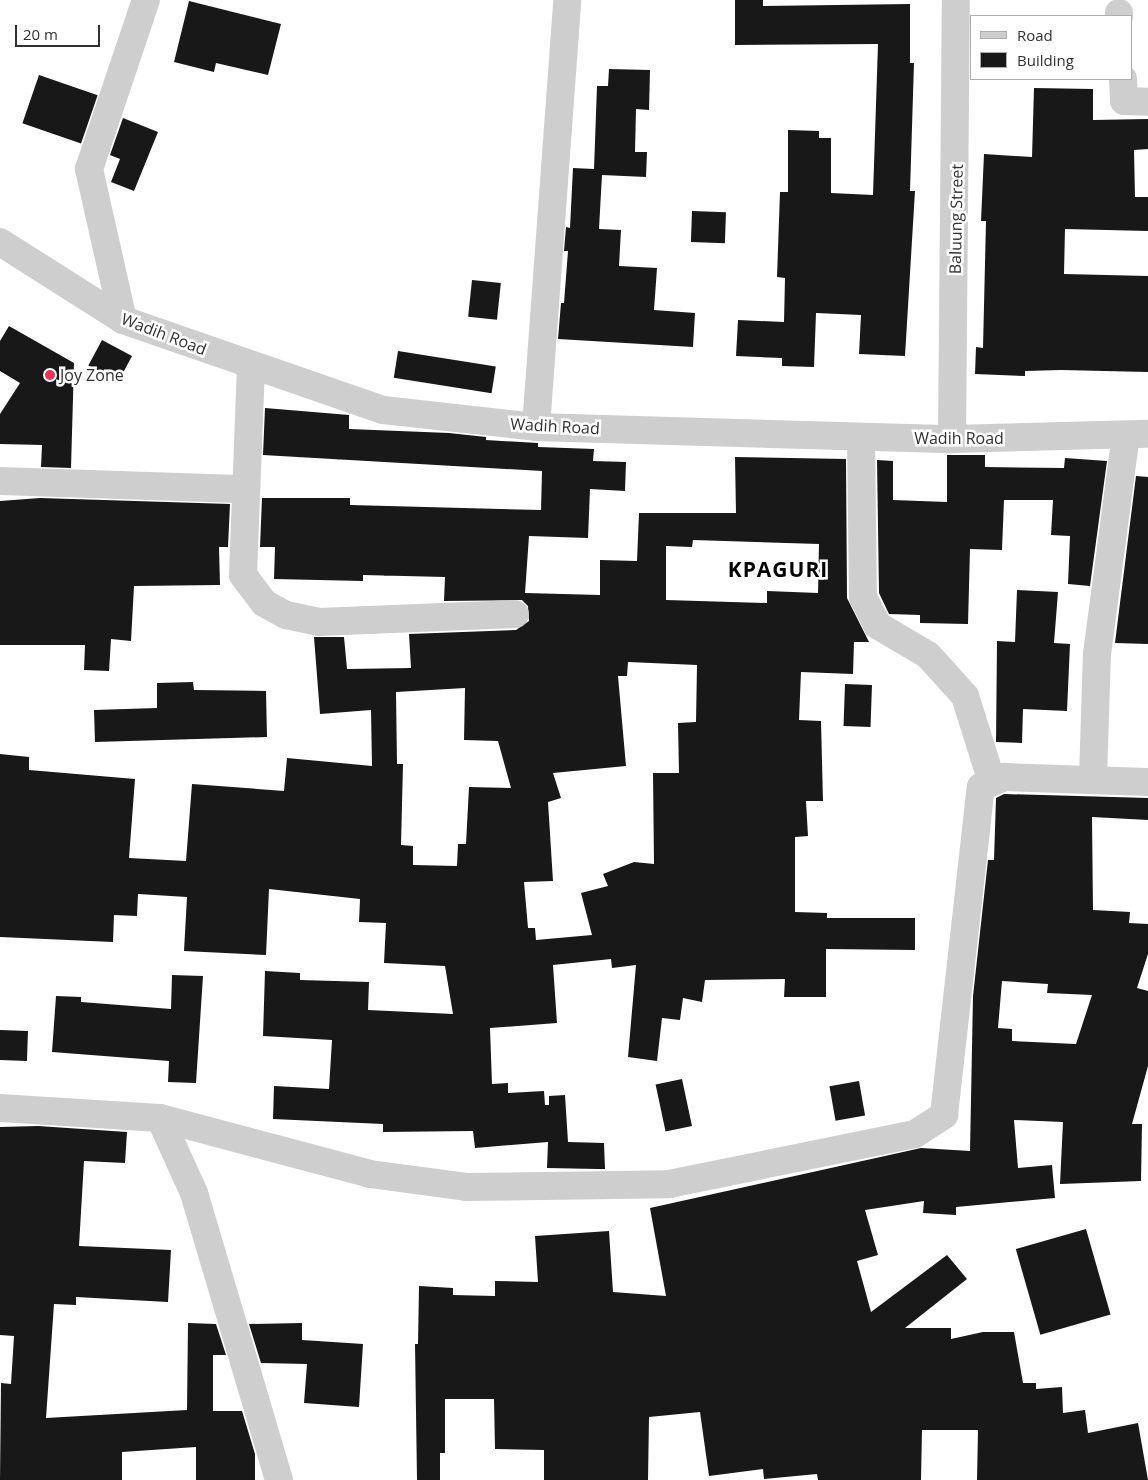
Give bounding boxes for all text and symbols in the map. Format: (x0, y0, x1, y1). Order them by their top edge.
scale bar (18, 15, 102, 47)
legend (970, 15, 1133, 80)
text: 20 m (23, 24, 58, 44)
text: Road (1017, 25, 1053, 45)
text: Building (1017, 50, 1074, 70)
street label: Baluung Street (945, 164, 967, 274)
street label: Wadih Road (119, 309, 209, 359)
place label: Joy Zone (60, 365, 124, 385)
marker: Joy Zone (44, 369, 56, 381)
street label: Wadih Road (510, 414, 600, 438)
street label: Wadih Road (914, 428, 1004, 448)
district label: KPAGURI (727, 556, 829, 582)

